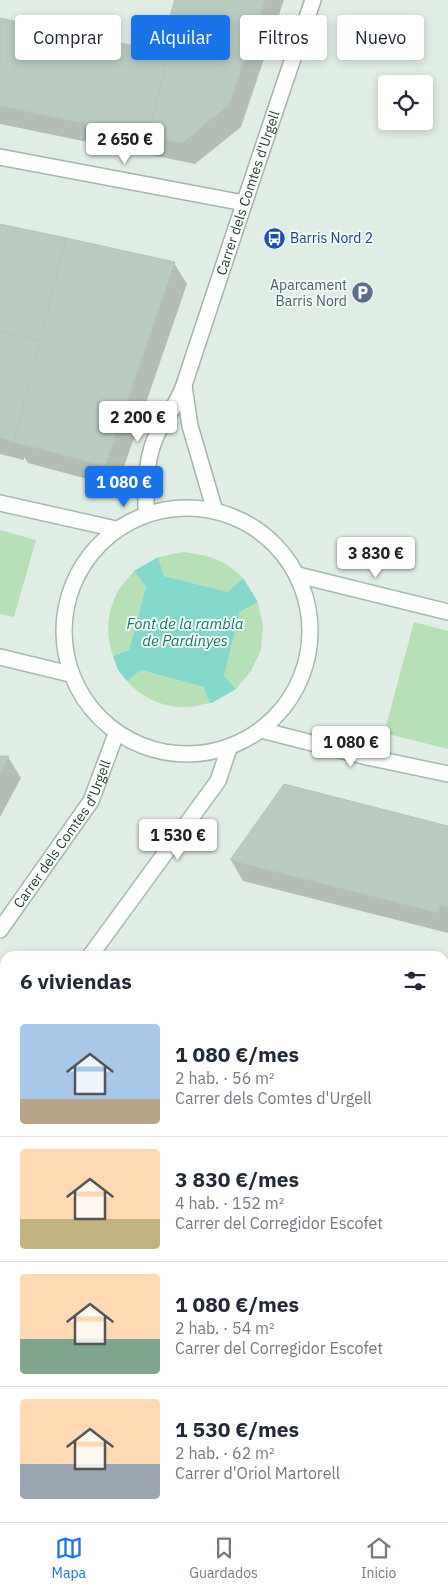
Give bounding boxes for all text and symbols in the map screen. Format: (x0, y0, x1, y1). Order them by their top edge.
chip: Comprar (15, 15, 121, 60)
chip: Alquilar (131, 15, 230, 60)
chip: Filtros (240, 15, 327, 60)
chip: Nuevo (337, 15, 424, 60)
map controls (378, 75, 433, 130)
button: locate (378, 75, 433, 130)
street label: Carrer dels Comtes d'Urgell (212, 108, 284, 277)
pin: 2 650 € (79, 122, 171, 165)
text: 2 650 € (97, 129, 153, 149)
bus stop icon: Barris Nord 2 (262, 226, 286, 250)
place label: Barris Nord 2 (290, 229, 373, 247)
place label: Aparcament Barris Nord (270, 276, 347, 310)
parking icon: Aparcament Barris Nord (351, 281, 375, 305)
pin: 2 200 € (92, 400, 184, 443)
text: 2 200 € (110, 407, 166, 427)
pin: 1 080 € (78, 466, 170, 508)
text: 1 080 € (96, 472, 152, 492)
pin: 3 830 € (330, 536, 422, 579)
text: 3 830 € (348, 543, 404, 563)
water label: Font de la rambla de Pardinyes (126, 614, 244, 650)
pin: 1 080 € (305, 726, 397, 768)
text: 1 080 € (323, 732, 379, 752)
street label: Carrer dels Comtes d'Urgell (9, 757, 115, 912)
pin: 1 530 € (132, 818, 224, 861)
text: 1 530 € (150, 825, 206, 845)
text: 6 viviendas (20, 967, 132, 995)
icon: filters (401, 967, 429, 995)
text: 1 080 €/mes (175, 1040, 299, 1068)
icon: home (60, 1044, 120, 1104)
text: 2 hab. · 56 m² (175, 1068, 275, 1088)
text: Carrer dels Comtes d'Urgell (175, 1088, 372, 1108)
text: 3 830 €/mes (175, 1165, 299, 1193)
icon: home (60, 1169, 120, 1229)
text: 4 hab. · 152 m² (175, 1193, 284, 1213)
text: Carrer del Corregidor Escofet (175, 1213, 383, 1233)
text: 1 080 €/mes (175, 1290, 299, 1318)
icon: home (60, 1294, 120, 1354)
text: 2 hab. · 54 m² (175, 1318, 275, 1338)
text: Carrer del Corregidor Escofet (175, 1338, 383, 1358)
text: 1 530 €/mes (175, 1415, 299, 1443)
icon: home (60, 1419, 120, 1479)
text: 2 hab. · 62 m² (175, 1443, 275, 1463)
text: Carrer d'Oriol Martorell (175, 1463, 340, 1483)
tab: Mapa (52, 1534, 86, 1582)
tab: Guardados (189, 1534, 258, 1582)
tab: Inicio (361, 1534, 396, 1582)

